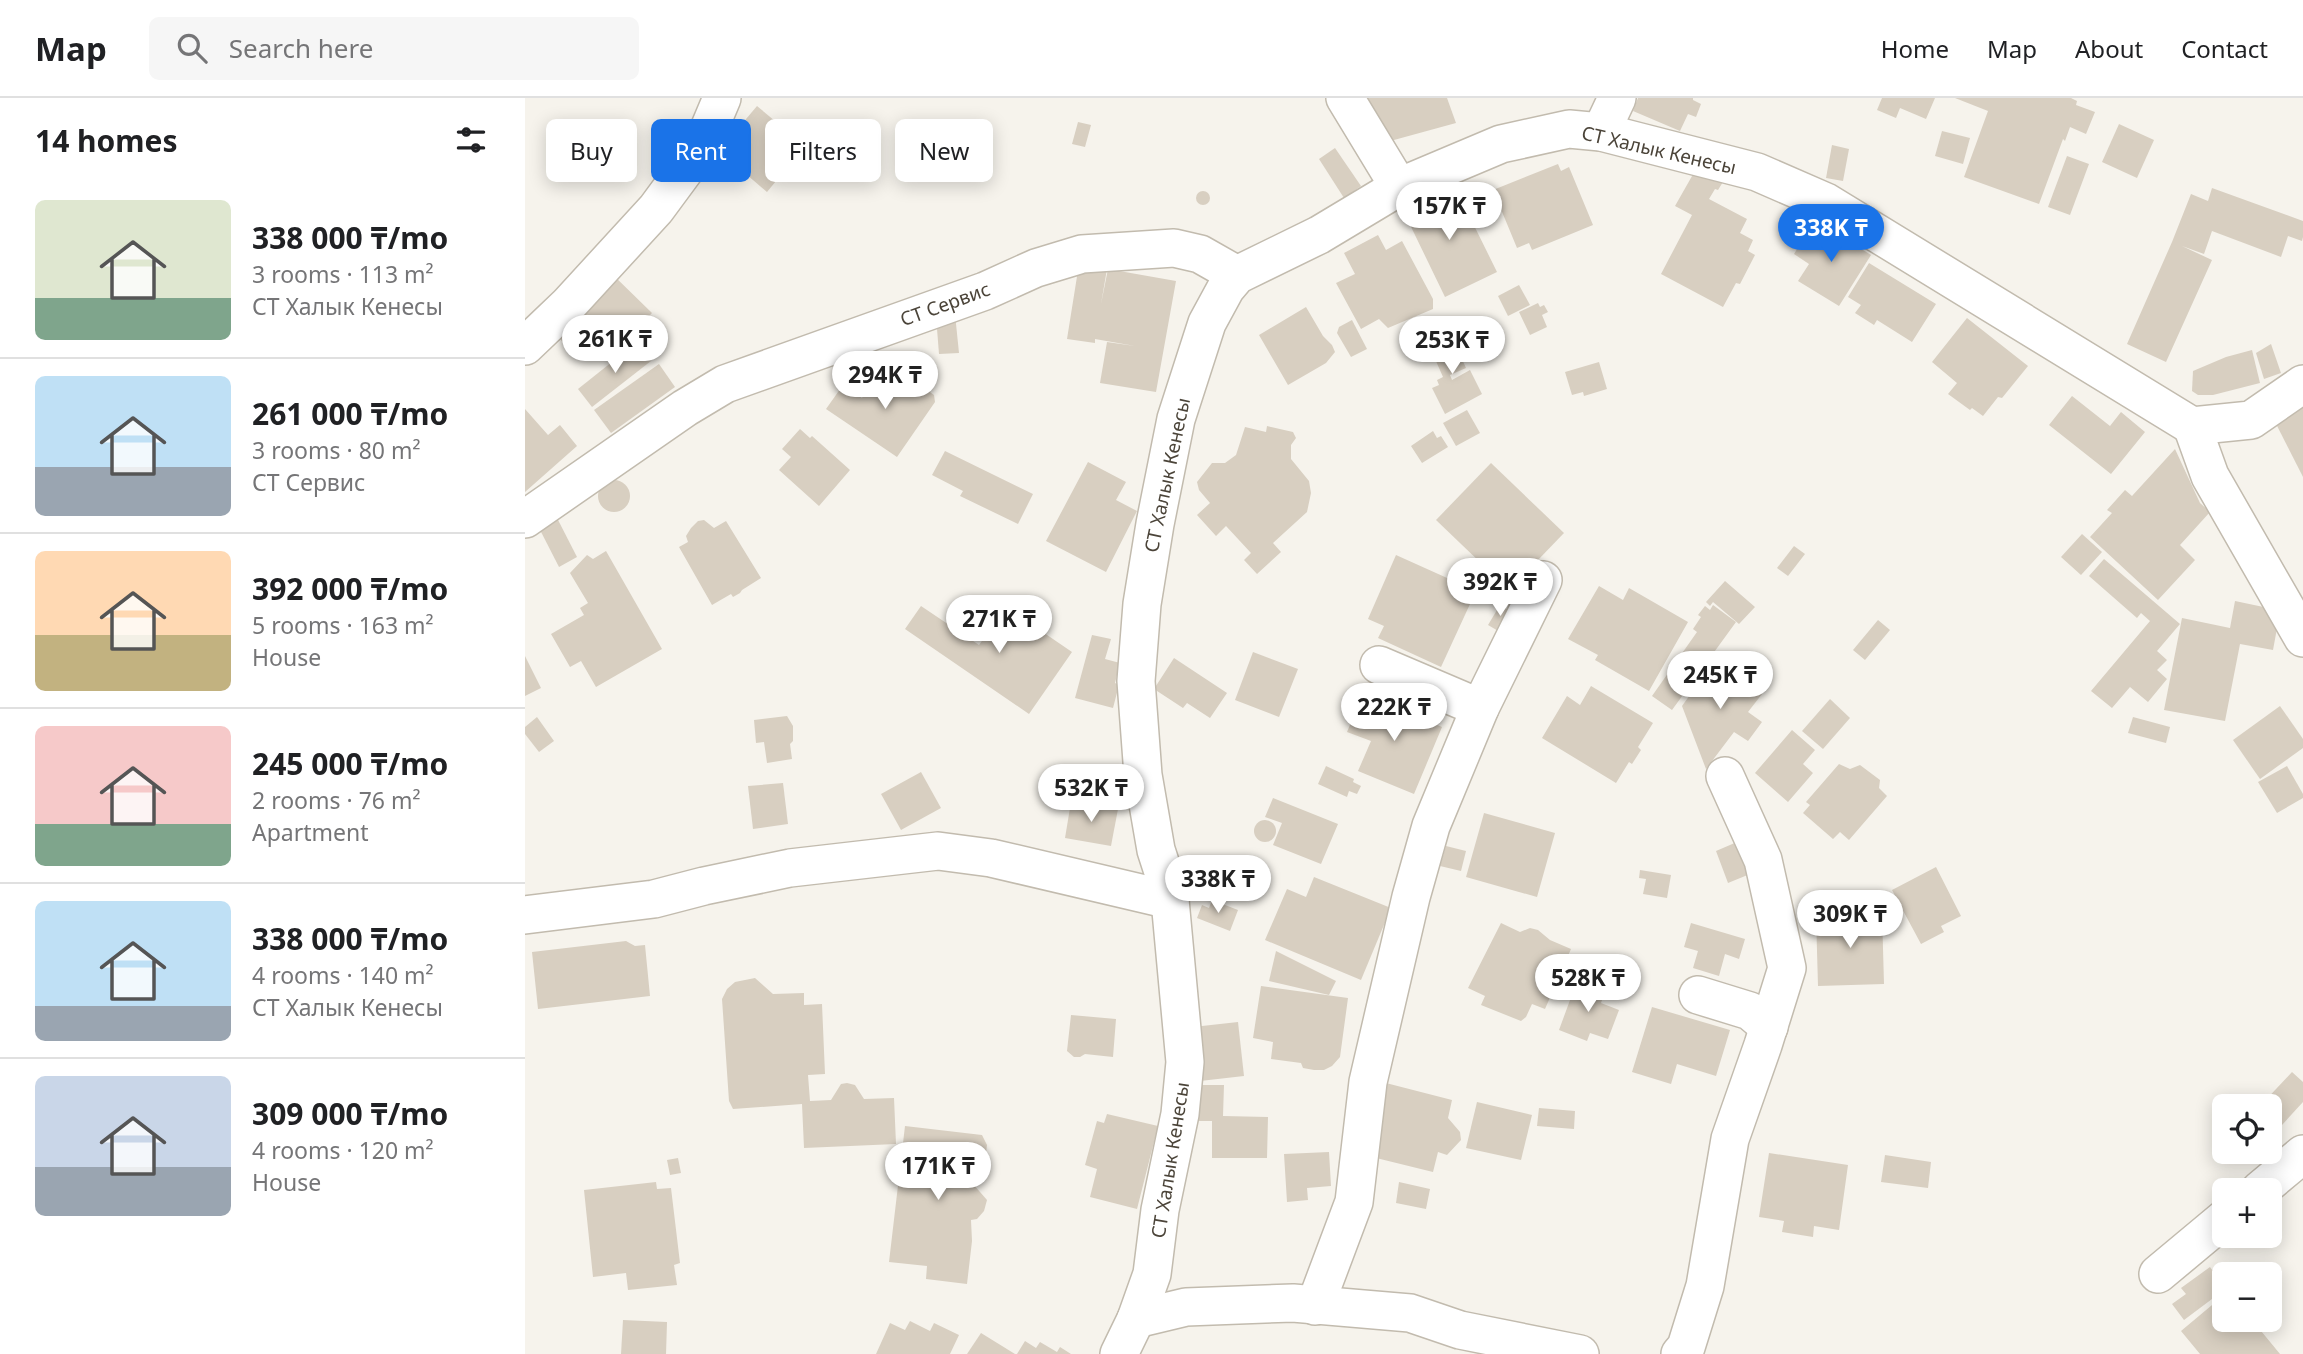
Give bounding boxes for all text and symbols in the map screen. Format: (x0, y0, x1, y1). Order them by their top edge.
search box (149, 17, 639, 80)
text: Map (35, 26, 107, 71)
icon: search (173, 29, 211, 67)
text: Search here (229, 30, 373, 66)
text: Home (1881, 32, 1949, 65)
text: Map (1987, 32, 2037, 65)
text: About (2075, 32, 2143, 65)
text: Contact (2181, 32, 2268, 65)
chip: Buy (546, 119, 637, 182)
chip: Rent (651, 119, 751, 182)
chip: Filters (765, 119, 881, 182)
chip: New (895, 119, 993, 182)
text: 14 homes (35, 120, 178, 161)
street label: СТ Халык Кенесы (1579, 120, 1739, 180)
icon: filters (452, 121, 490, 159)
pin: 157K ₸ (1392, 183, 1506, 242)
text: 157K ₸ (1412, 189, 1486, 221)
pin: 338K ₸ (1774, 204, 1888, 264)
text: 338K ₸ (1794, 211, 1868, 243)
text: 338 000 ₸/mo (252, 217, 448, 258)
icon: home (91, 228, 175, 312)
text: 3 rooms · 113 m² (252, 258, 434, 290)
street label: СТ Сервис (897, 276, 993, 332)
text: СТ Халык Кенесы (252, 290, 443, 322)
pin: 261K ₸ (558, 316, 672, 375)
pin: 253K ₸ (1395, 316, 1509, 376)
text: 261K ₸ (578, 322, 652, 354)
text: 253K ₸ (1415, 323, 1489, 355)
pin: 294K ₸ (828, 352, 942, 411)
text: 294K ₸ (848, 358, 922, 390)
text: 261 000 ₸/mo (252, 393, 448, 434)
street label: СТ Халык Кенесы (1138, 395, 1196, 555)
icon: home (91, 404, 175, 488)
text: 3 rooms · 80 m² (252, 434, 421, 466)
text: СТ Сервис (252, 466, 365, 498)
pin: 392K ₸ (1443, 559, 1557, 618)
text: 392K ₸ (1463, 565, 1537, 597)
text: 392 000 ₸/mo (252, 568, 448, 609)
icon: home (91, 579, 175, 663)
pin: 271K ₸ (942, 596, 1056, 655)
text: 271K ₸ (962, 602, 1036, 634)
text: 5 rooms · 163 m² (252, 609, 434, 641)
text: House (252, 641, 321, 673)
pin: 245K ₸ (1663, 652, 1777, 711)
text: 245K ₸ (1683, 658, 1757, 690)
pin: 222K ₸ (1337, 684, 1451, 743)
text: 222K ₸ (1357, 690, 1431, 722)
text: 245 000 ₸/mo (252, 743, 448, 784)
icon: home (91, 754, 175, 838)
pin: 532K ₸ (1034, 764, 1148, 824)
text: 532K ₸ (1054, 771, 1128, 803)
text: 2 rooms · 76 m² (252, 784, 421, 816)
text: Apartment (252, 816, 369, 848)
pin: 338K ₸ (1161, 856, 1275, 915)
text: 338K ₸ (1181, 862, 1255, 894)
pin: 309K ₸ (1793, 890, 1907, 950)
text: 309K ₸ (1813, 897, 1887, 929)
text: 338 000 ₸/mo (252, 918, 448, 959)
icon: home (91, 929, 175, 1013)
pin: 528K ₸ (1531, 954, 1645, 1014)
text: 4 rooms · 140 m² (252, 959, 434, 991)
text: 528K ₸ (1551, 961, 1625, 993)
text: СТ Халык Кенесы (252, 991, 443, 1023)
street label: СТ Халык Кенесы (1145, 1080, 1195, 1240)
text: 309 000 ₸/mo (252, 1093, 448, 1134)
map controls (2212, 1094, 2282, 1332)
button: locate (2212, 1094, 2282, 1164)
icon: home (91, 1104, 175, 1188)
text: 4 rooms · 120 m² (252, 1134, 434, 1166)
pin: 171K ₸ (881, 1142, 995, 1202)
text: 171K ₸ (901, 1149, 975, 1181)
text: House (252, 1166, 321, 1198)
button: + (2212, 1178, 2282, 1248)
button: − (2212, 1262, 2282, 1332)

